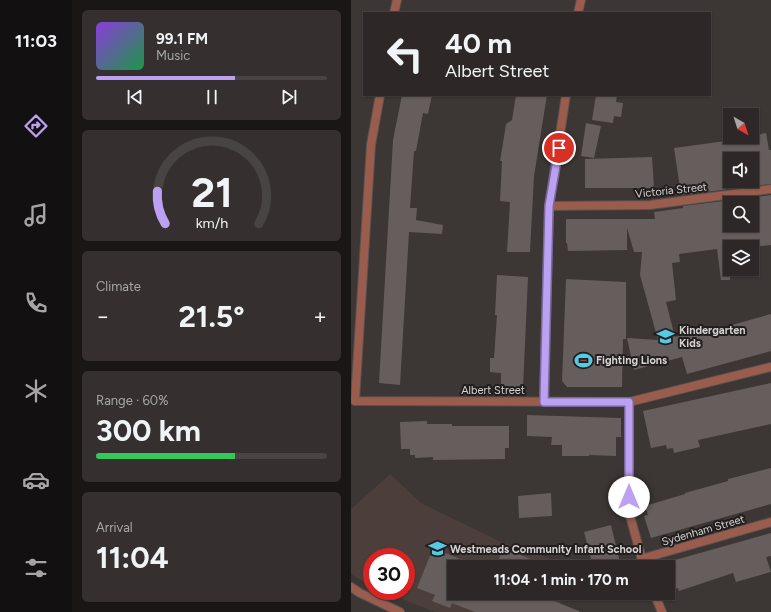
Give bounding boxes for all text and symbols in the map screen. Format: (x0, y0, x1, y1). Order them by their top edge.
text: 40 m (445, 26, 512, 60)
icon: left (379, 28, 431, 80)
text: 11:03 (15, 30, 57, 52)
text: 99.1 FM (156, 30, 208, 48)
text: Music (156, 48, 190, 63)
text: Albert Street (445, 60, 549, 82)
icon: previous (124, 86, 146, 108)
icon: pause (201, 86, 223, 108)
icon: next (278, 86, 300, 108)
north arrow (723, 108, 759, 144)
map controls (723, 108, 759, 276)
icon: directions (22, 112, 50, 140)
pin (542, 131, 576, 165)
icon: arrive (548, 137, 570, 159)
button: sound (723, 152, 759, 188)
text: 21 (191, 166, 232, 216)
street label: Victoria Street (635, 180, 708, 201)
button: search (723, 196, 759, 232)
icon: music (22, 201, 50, 229)
text: km/h (195, 213, 228, 231)
button: layers (723, 240, 759, 276)
text: Climate (96, 279, 141, 294)
icon: phone (22, 289, 50, 317)
text: 21.5° (178, 298, 245, 335)
text: − (96, 303, 110, 330)
text: + (313, 303, 327, 330)
place label: Kindergarten Kids (679, 324, 746, 350)
school or university icon: Kindergarten Kids (656, 326, 676, 346)
sports icon: Fighting Lions (573, 350, 593, 370)
place label: Fighting Lions (596, 354, 667, 367)
icon: climate (22, 377, 50, 405)
street label: Albert Street (461, 384, 525, 397)
text: Range · 60% (96, 393, 168, 408)
text: 300 km (96, 412, 201, 449)
icon: car (22, 466, 50, 494)
position arrow (608, 476, 650, 518)
street label: Sydenham Street (660, 512, 746, 549)
text: Arrival (96, 520, 133, 535)
text: 11:04 (96, 539, 169, 576)
school or university icon: Westmeads Community Infant School (427, 539, 447, 559)
place label: Westmeads Community Infant School (450, 543, 642, 556)
speed limit sign: 30 (363, 548, 415, 600)
icon: filters (22, 554, 50, 582)
text: 11:04 · 1 min · 170 m (494, 571, 628, 589)

